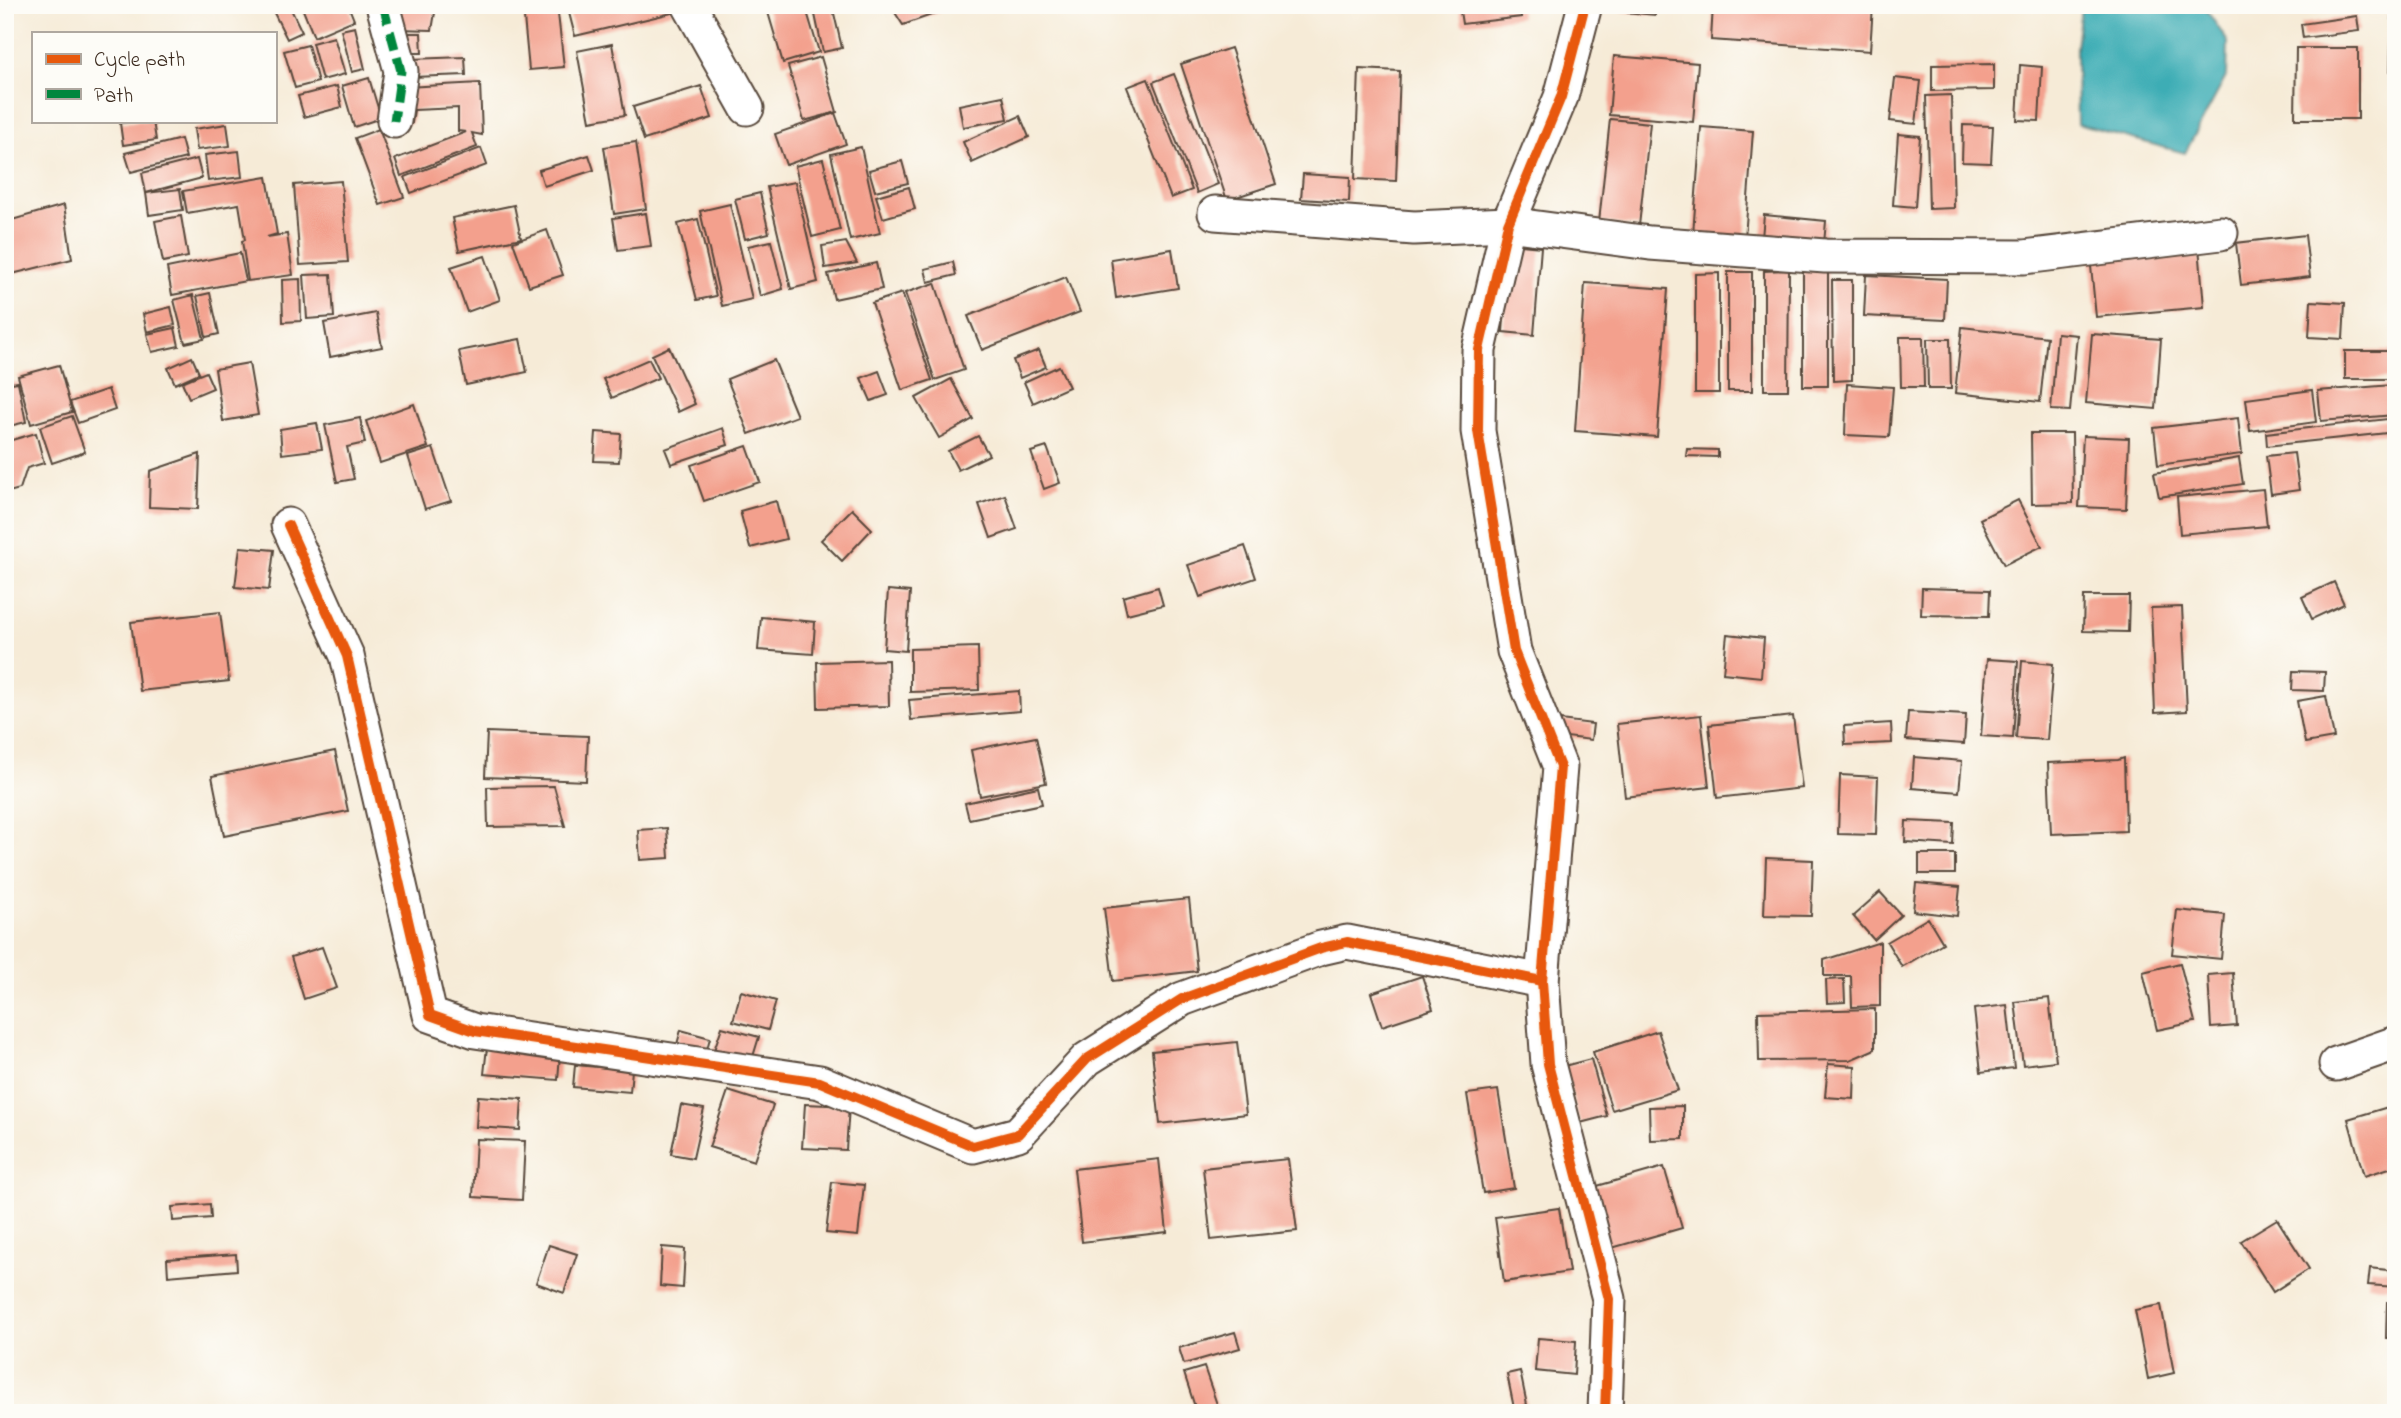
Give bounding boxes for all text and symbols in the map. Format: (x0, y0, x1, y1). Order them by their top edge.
legend (32, 32, 276, 122)
text: Cycle path (94, 46, 185, 78)
text: Path (94, 82, 133, 112)

